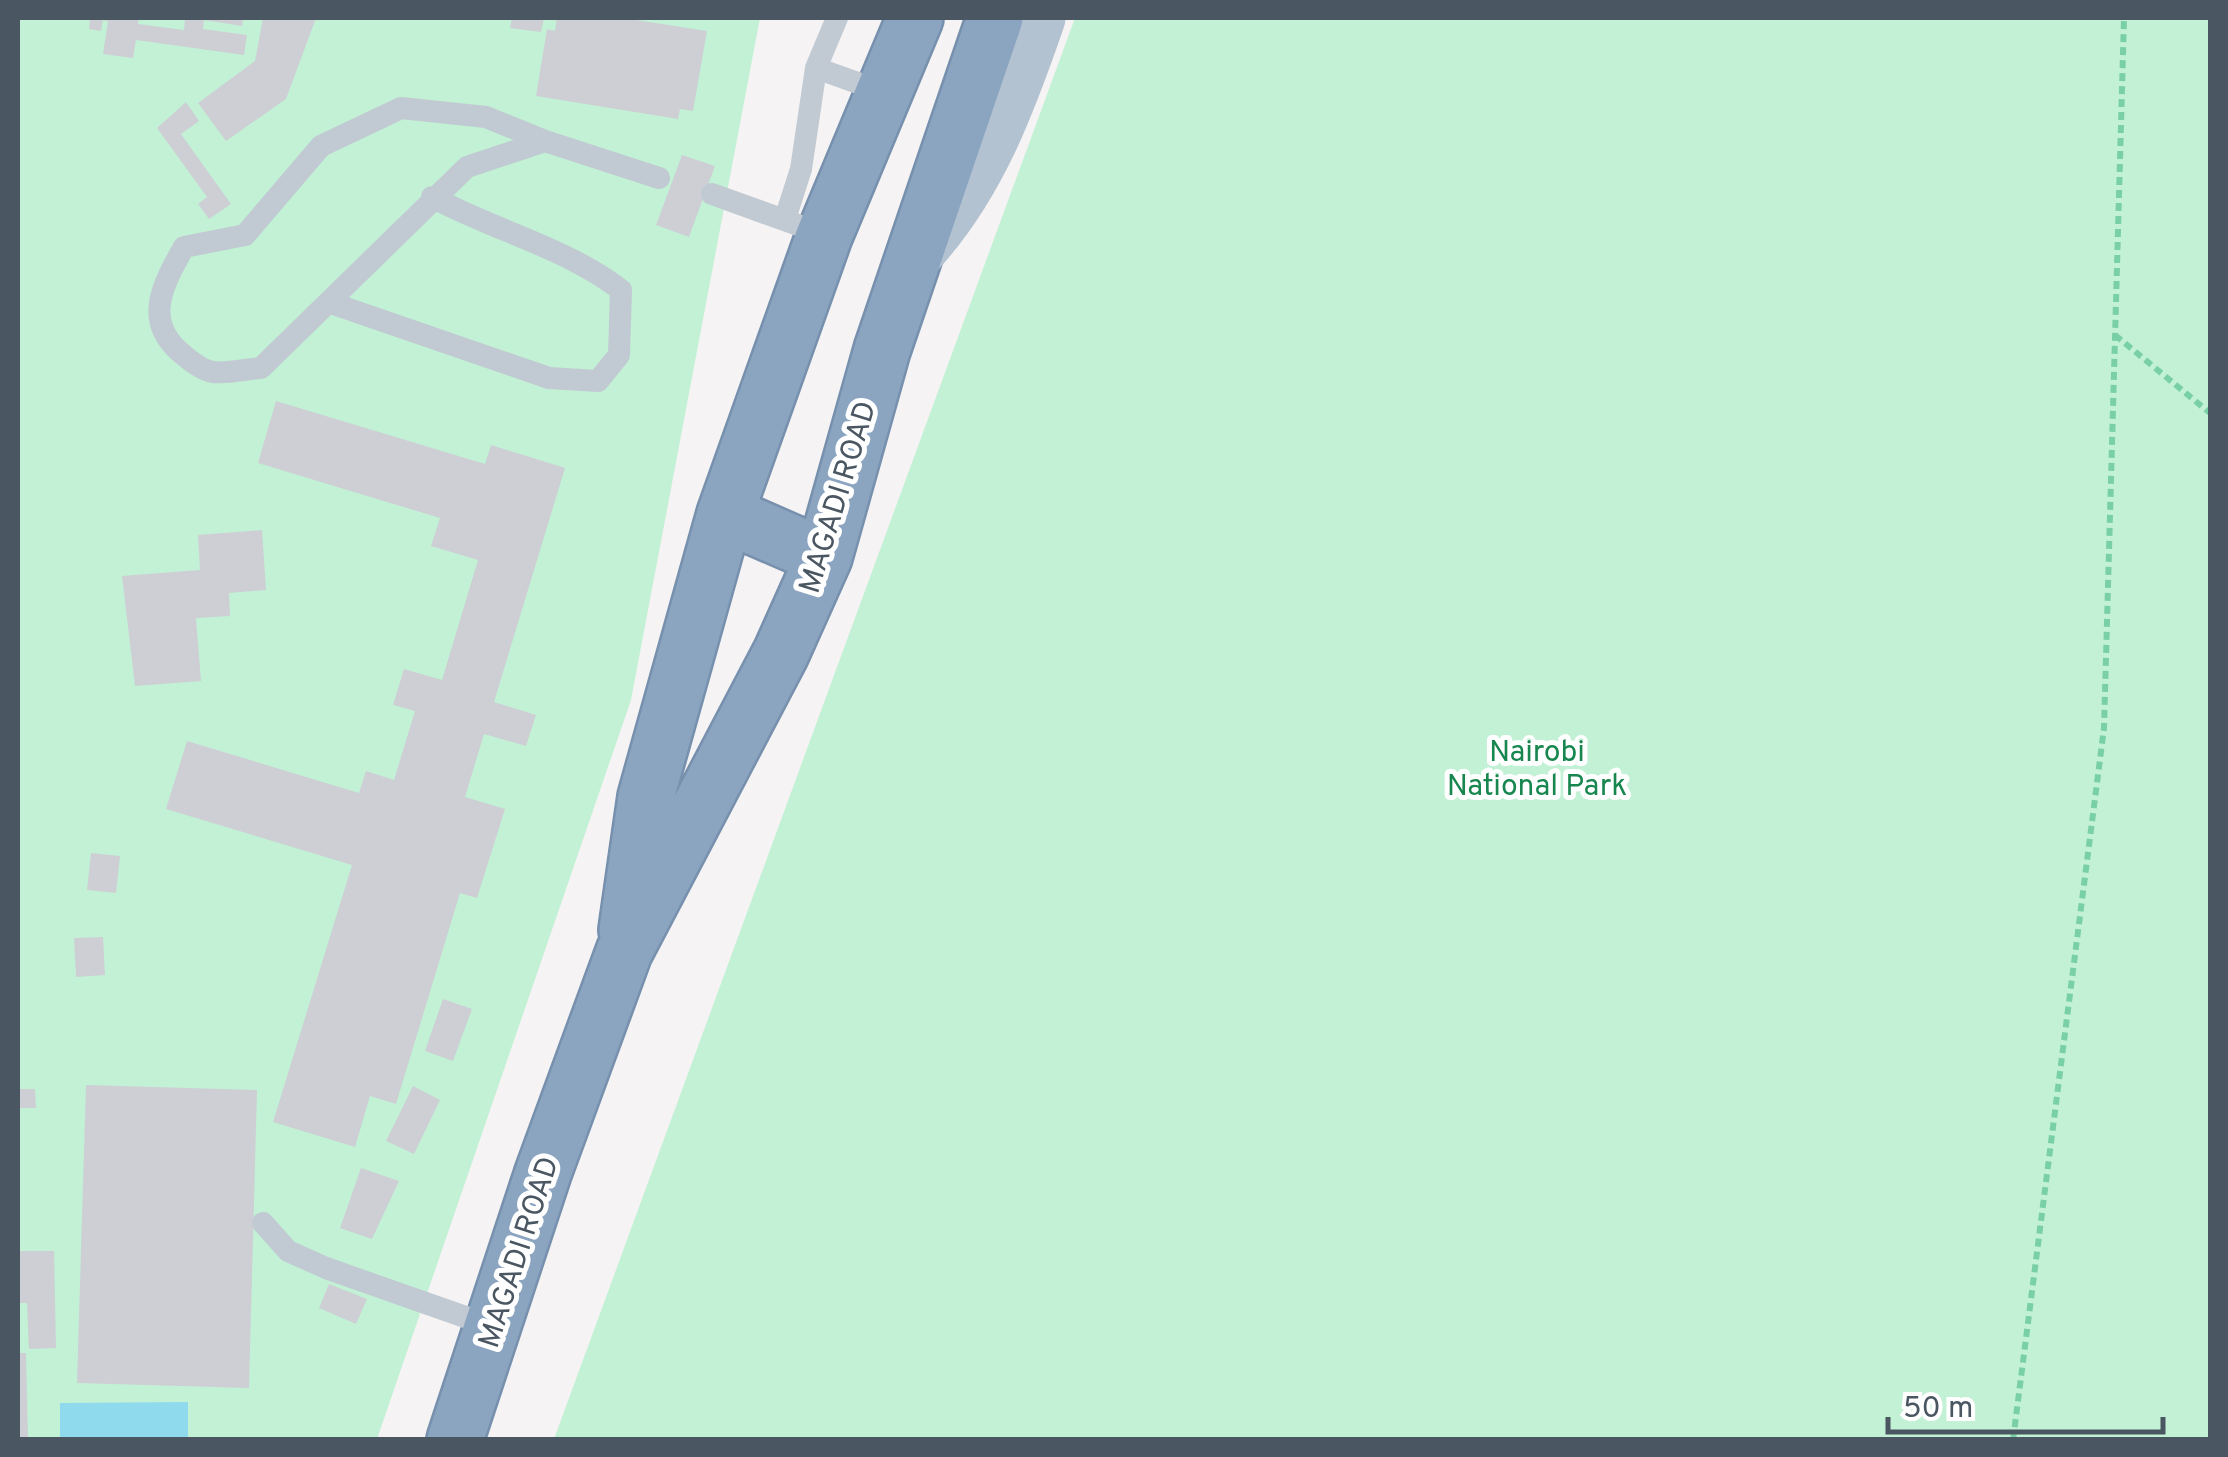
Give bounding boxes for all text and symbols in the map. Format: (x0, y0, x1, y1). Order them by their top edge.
street label: MAGADI ROAD (793, 397, 886, 598)
park label: Nairobi National Park (1447, 735, 1627, 806)
street label: MAGADI ROAD (472, 1152, 569, 1353)
scale bar (1888, 1372, 2163, 1434)
text: 50 m (1903, 1391, 1973, 1428)

